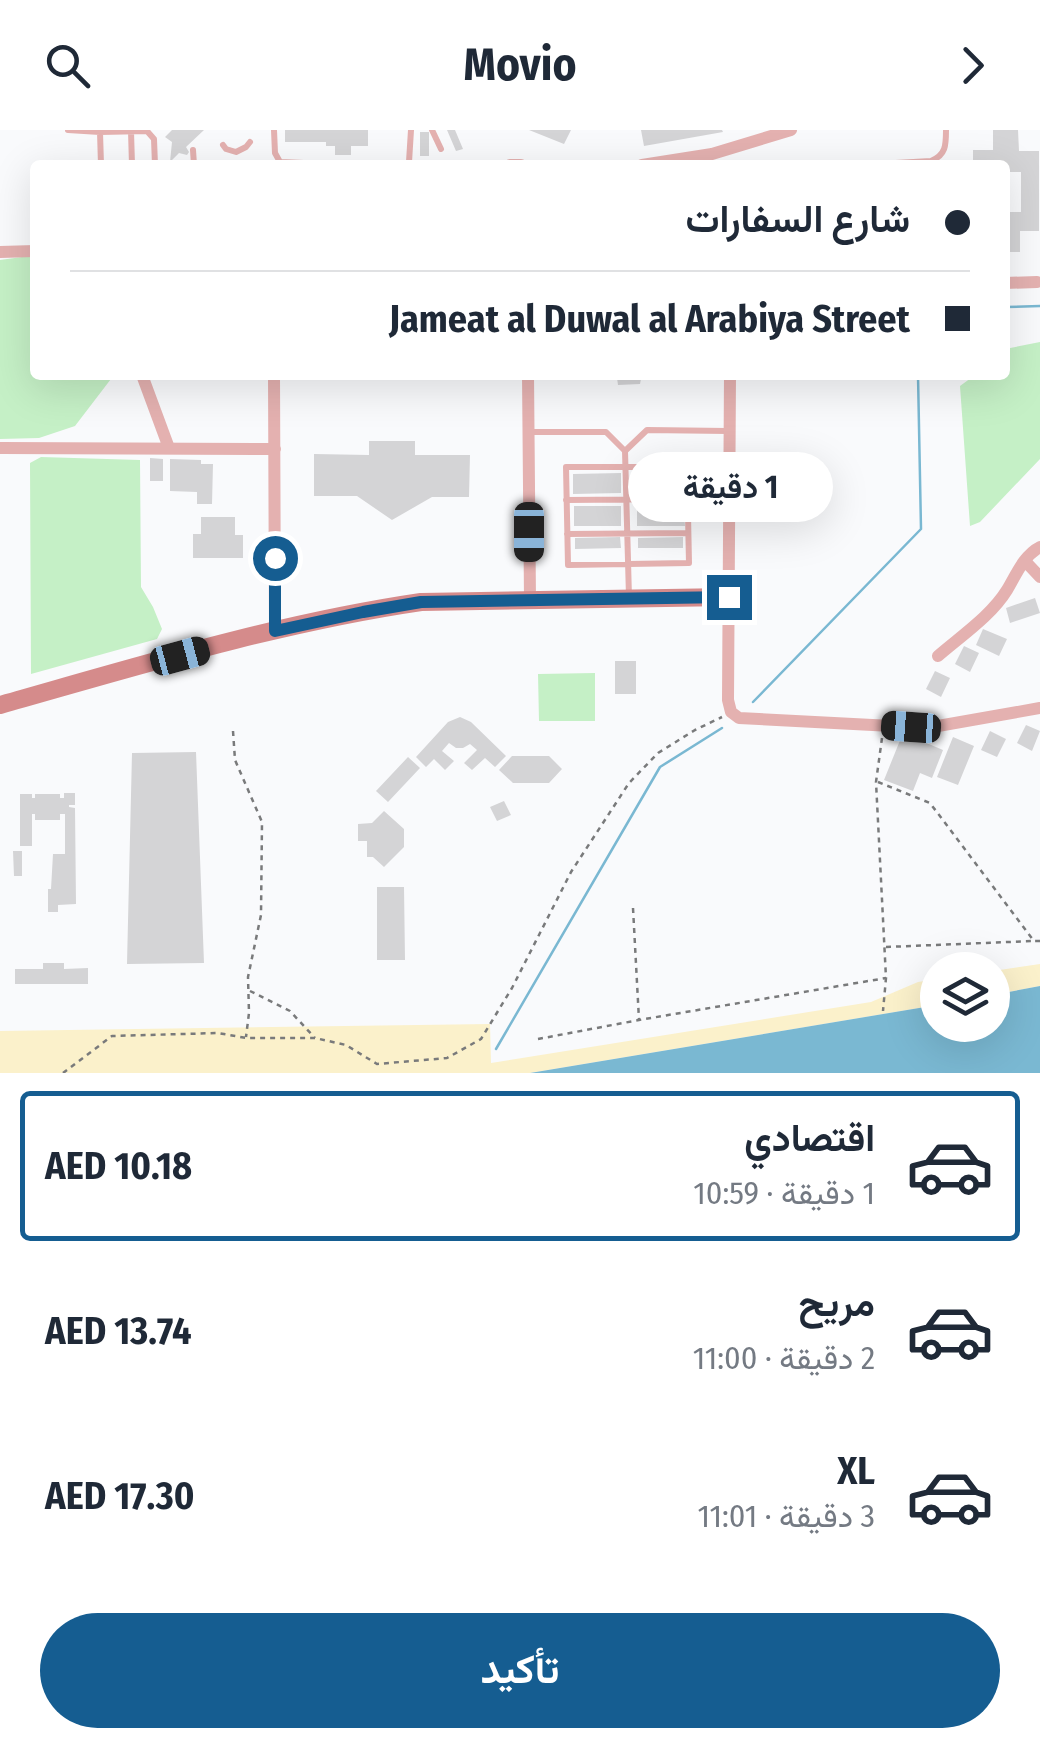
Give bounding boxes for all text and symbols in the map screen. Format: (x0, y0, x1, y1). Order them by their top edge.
icon: search (40, 38, 95, 93)
text: Movio (464, 38, 576, 92)
icon: forward (945, 38, 1000, 93)
text: شارع السفارات (686, 196, 910, 242)
text: Jameat al Duwal al Arabiya Street (389, 296, 910, 342)
callout: 1 دقيقة (626, 452, 832, 522)
text: 1 دقيقة (683, 468, 778, 506)
car (514, 502, 544, 562)
route start (253, 536, 298, 581)
route end (707, 575, 752, 620)
car (147, 634, 213, 678)
car (880, 710, 942, 744)
map controls (920, 952, 1010, 1042)
button: layers (920, 952, 1010, 1042)
text: اقتصادي (744, 1115, 875, 1161)
icon: car (905, 1121, 995, 1211)
text: AED 10.18 (45, 1143, 192, 1189)
text: 1 دقيقة · 10:59 (693, 1174, 875, 1212)
text: مريح (799, 1280, 875, 1326)
icon: car (905, 1286, 995, 1376)
text: AED 13.74 (45, 1308, 191, 1354)
text: 2 دقيقة · 11:00 (693, 1339, 875, 1377)
text: XL (837, 1448, 875, 1494)
icon: car (905, 1451, 995, 1541)
text: AED 17.30 (45, 1473, 194, 1519)
text: 3 دقيقة · 11:01 (697, 1497, 875, 1535)
button: تأكيد (40, 1613, 1000, 1728)

